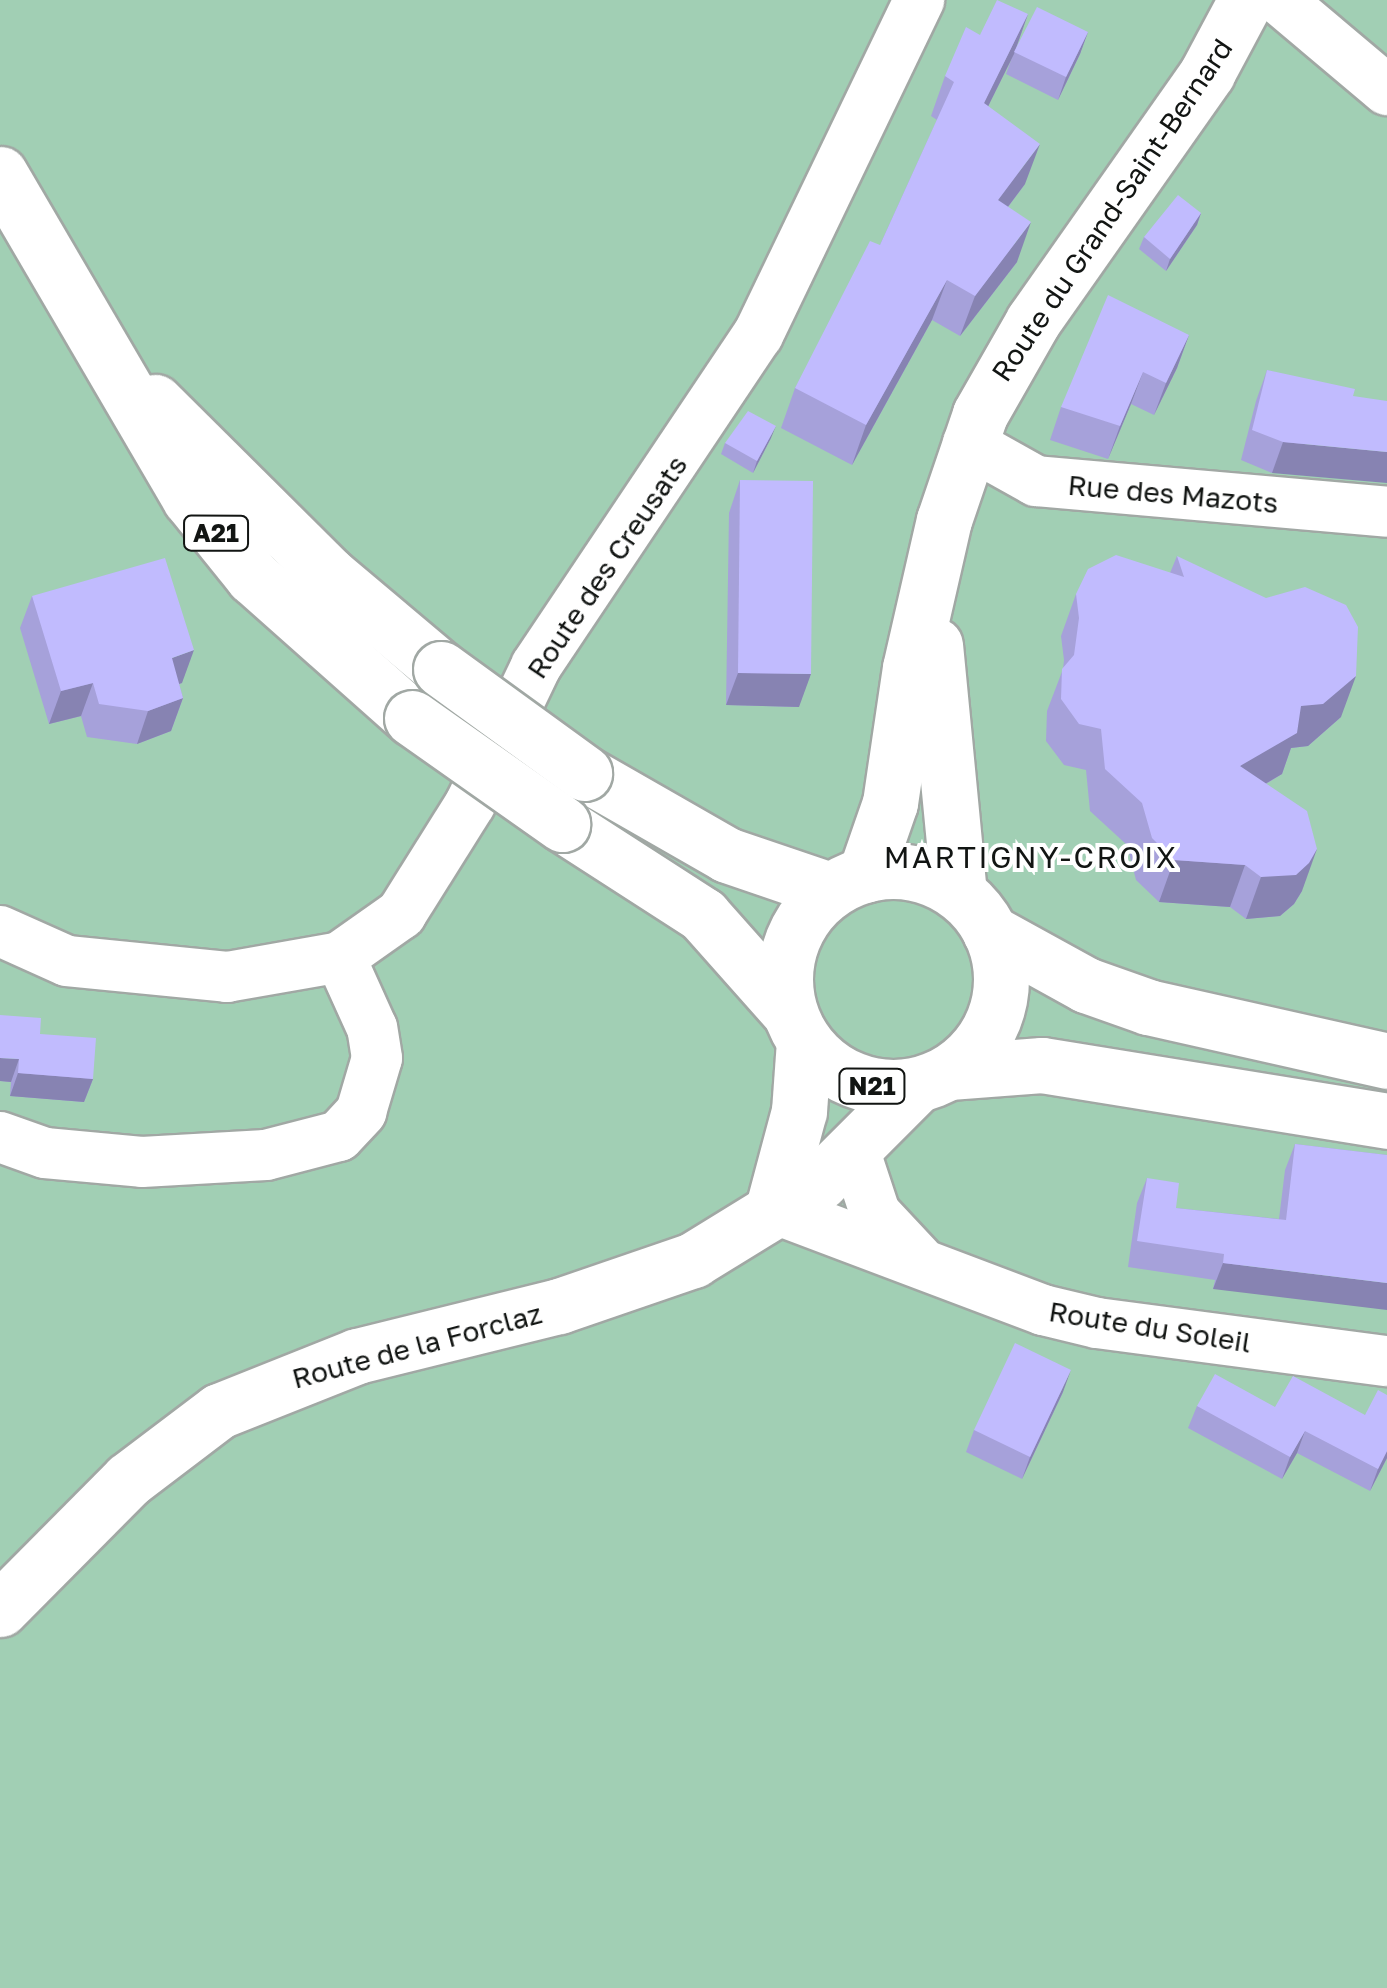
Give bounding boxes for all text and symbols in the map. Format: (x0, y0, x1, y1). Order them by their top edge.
street label: Route du Grand-Saint-Bernard (985, 32, 1239, 388)
street label: Route des Creusats (520, 449, 694, 685)
street label: Rue des Mazots (1066, 468, 1280, 520)
road number: A21 (181, 513, 251, 553)
district label: MARTIGNY-CROIX (884, 839, 1178, 875)
road number: N21 (837, 1066, 907, 1106)
street label: Route du Soleil (1047, 1294, 1253, 1360)
street label: Route de la Forclaz (288, 1296, 546, 1396)

